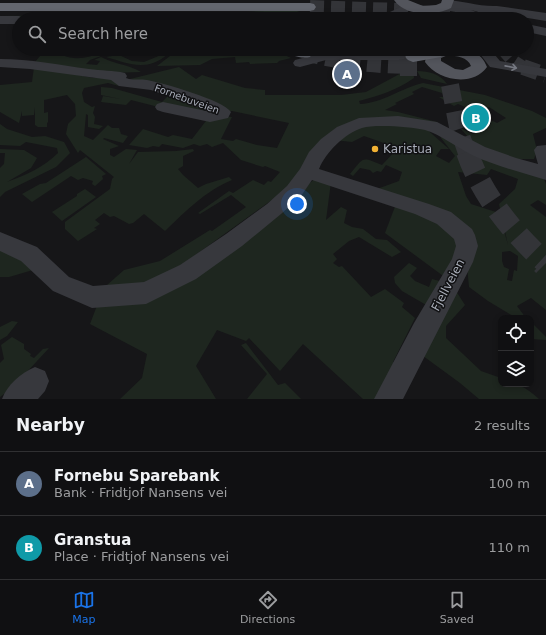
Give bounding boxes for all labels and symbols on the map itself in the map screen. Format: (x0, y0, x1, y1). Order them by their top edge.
pin: A (334, 59, 360, 89)
one-way arrow (504, 63, 517, 71)
street label: Fornebuveien (153, 82, 221, 116)
pin: B (463, 103, 489, 133)
place label: Karistua (383, 142, 432, 156)
marker: Karistua (370, 144, 380, 154)
your location (287, 194, 307, 214)
street label: Fjellveien (428, 257, 468, 313)

